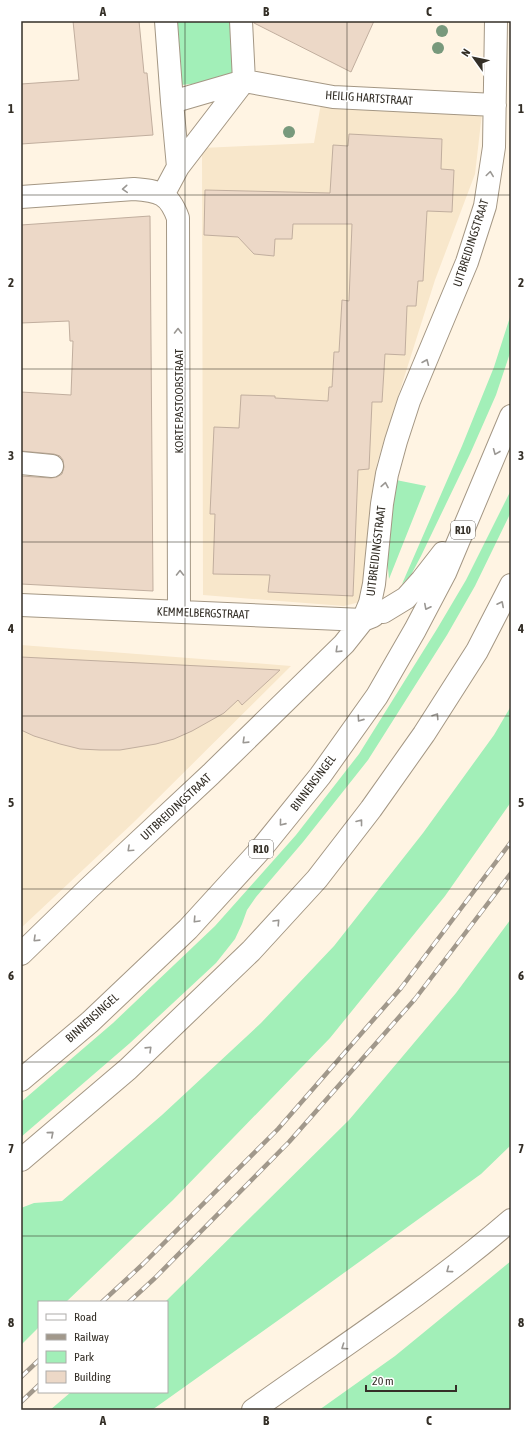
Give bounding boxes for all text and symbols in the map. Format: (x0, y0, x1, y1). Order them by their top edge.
text: A (99, 4, 107, 19)
text: B (263, 4, 270, 19)
text: C (426, 4, 432, 19)
north arrow (454, 38, 494, 78)
text: N (459, 47, 472, 59)
street label: HEILIG HARTSTRAAT (325, 88, 414, 108)
text: 1 (8, 101, 14, 116)
text: 1 (518, 101, 524, 116)
one-way arrow (485, 171, 494, 177)
one-way arrow (122, 185, 128, 194)
street label: UITBREIDINGSTRAAT (450, 197, 492, 289)
text: 2 (8, 275, 14, 290)
text: 2 (518, 275, 524, 290)
one-way arrow (174, 328, 182, 334)
street label: KORTE PASTOORSTRAAT (172, 348, 186, 453)
one-way arrow (421, 359, 429, 366)
text: 3 (8, 448, 14, 463)
one-way arrow (493, 448, 501, 455)
text: 3 (518, 448, 524, 463)
one-way arrow (381, 482, 389, 489)
street label: UITBREIDINGSTRAAT (363, 504, 389, 597)
road number: R10 (451, 521, 475, 539)
one-way arrow (175, 570, 184, 576)
one-way arrow (496, 601, 504, 609)
one-way arrow (424, 603, 432, 611)
street label: KEMMELBERGSTRAAT (156, 604, 250, 622)
text: 4 (7, 621, 14, 636)
text: 4 (517, 621, 524, 636)
one-way arrow (335, 645, 343, 653)
one-way arrow (431, 714, 438, 721)
one-way arrow (357, 715, 365, 722)
one-way arrow (242, 736, 250, 744)
street label: BINNENSINGEL (287, 752, 339, 814)
street label: UITBREIDINGSTRAAT (138, 770, 215, 843)
text: 5 (8, 795, 14, 810)
text: 5 (518, 795, 524, 810)
one-way arrow (280, 818, 287, 825)
one-way arrow (356, 820, 363, 827)
road number: R10 (249, 840, 273, 858)
one-way arrow (127, 845, 135, 852)
one-way arrow (193, 915, 201, 923)
one-way arrow (272, 919, 280, 927)
one-way arrow (33, 934, 41, 942)
text: 6 (8, 968, 14, 983)
text: 6 (518, 968, 524, 983)
street label: BINNENSINGEL (63, 990, 122, 1045)
one-way arrow (144, 1046, 152, 1054)
one-way arrow (46, 1132, 53, 1139)
text: 7 (8, 1141, 14, 1156)
text: 7 (518, 1141, 524, 1156)
one-way arrow (446, 1265, 453, 1272)
legend (38, 1301, 168, 1393)
text: Road (74, 1310, 97, 1324)
text: 8 (8, 1315, 14, 1330)
text: 8 (518, 1315, 524, 1330)
text: Railway (74, 1330, 109, 1344)
one-way arrow (341, 1342, 348, 1350)
text: Park (74, 1350, 95, 1364)
scale bar (366, 1367, 456, 1393)
text: Building (74, 1370, 112, 1384)
text: 20 m (372, 1374, 394, 1388)
text: A (99, 1413, 107, 1428)
text: B (263, 1413, 270, 1428)
text: C (426, 1413, 432, 1428)

